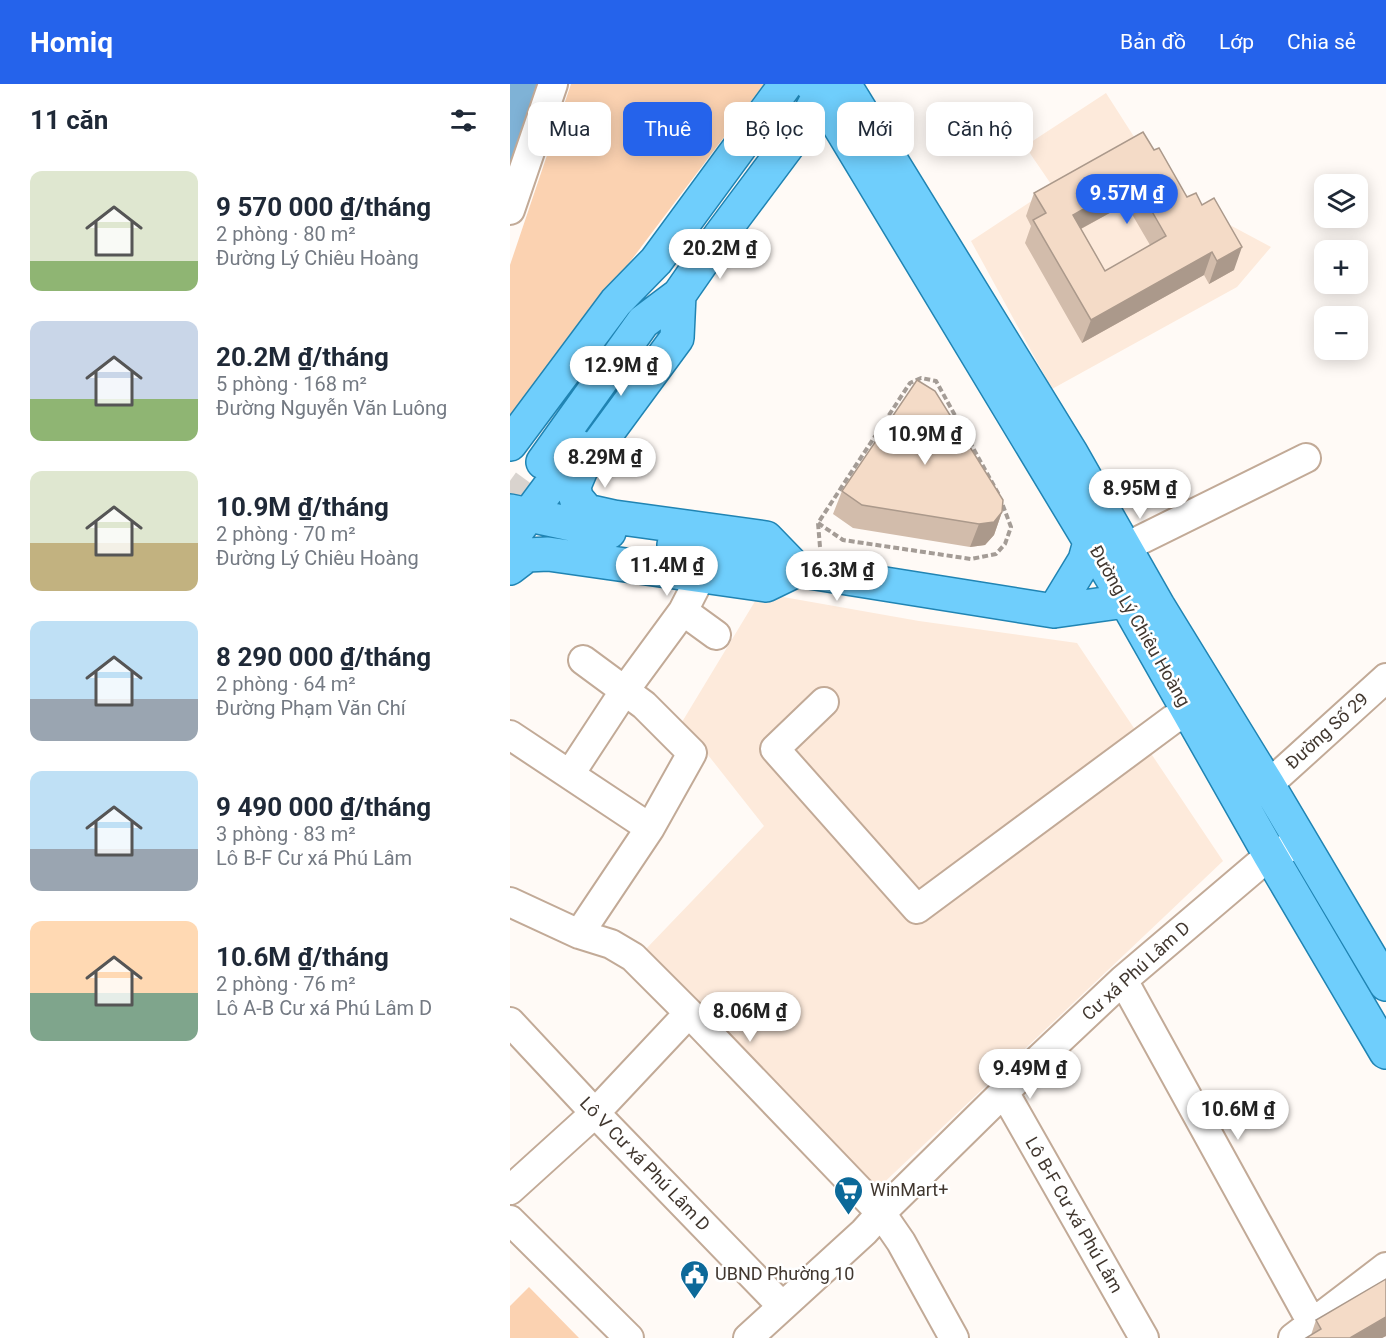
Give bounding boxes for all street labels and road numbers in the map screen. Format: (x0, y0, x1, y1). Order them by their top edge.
street label: Đường Lý Chiêu Hoàng (1086, 542, 1195, 710)
street label: Đường Số 29 (1281, 688, 1372, 773)
street label: Cư xá Phú Lâm D (1077, 917, 1194, 1025)
street label: Lô V Cư xá Phú Lâm D (576, 1092, 715, 1235)
street label: Lô B-F Cư xá Phú Lâm (1021, 1133, 1128, 1296)

